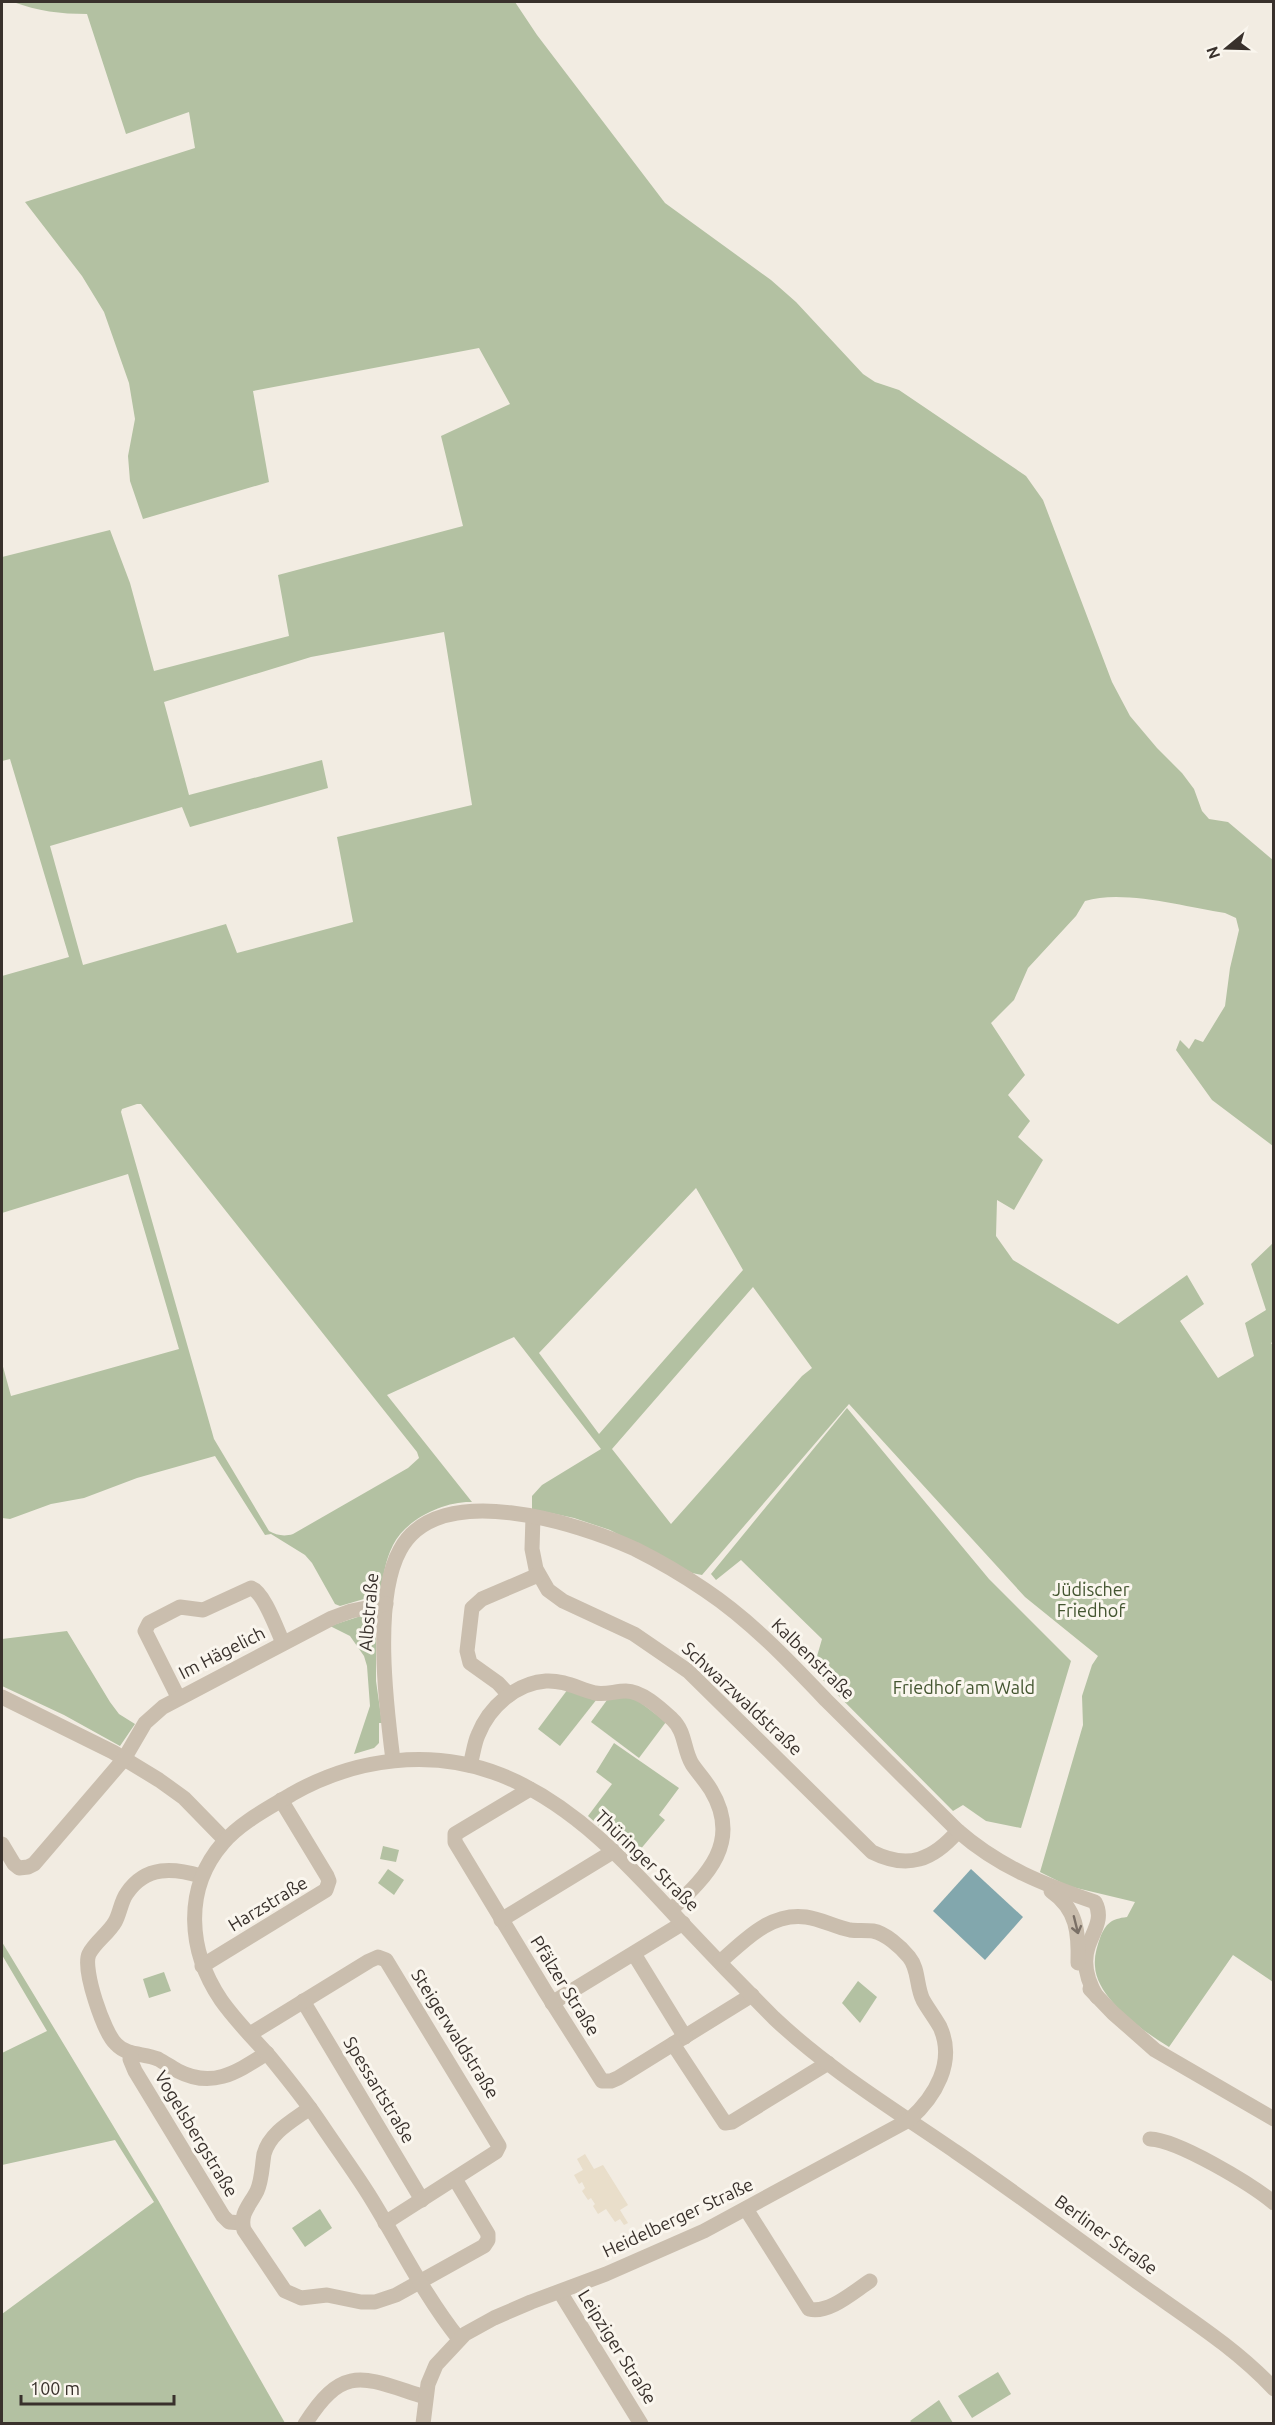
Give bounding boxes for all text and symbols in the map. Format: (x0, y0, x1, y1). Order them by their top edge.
north arrow (1197, 18, 1257, 78)
text: N (1202, 44, 1223, 61)
street label: Albstraße (355, 1572, 381, 1652)
park label: Jüdischer Friedhof (1052, 1579, 1130, 1620)
street label: Kalbenstraße (768, 1614, 859, 1703)
street label: Im Hägelich (175, 1622, 268, 1682)
street label: Schwarzwaldstraße (679, 1638, 807, 1759)
park label: Friedhof am Wald (893, 1677, 1035, 1697)
street label: Thüringer Straße (592, 1806, 704, 1915)
street label: Harzstraße (224, 1872, 311, 1935)
one-way arrow (1070, 1916, 1082, 1935)
street label: Pfälzer Straße (527, 1932, 605, 2039)
street label: Steigerwaldstraße (408, 1965, 504, 2102)
street label: Spessartstraße (340, 2033, 419, 2146)
street label: Vogelsbergstraße (151, 2067, 242, 2200)
street label: Heidelberger Straße (599, 2173, 756, 2261)
street label: Berliner Straße (1051, 2190, 1162, 2278)
street label: Leipziger Straße (575, 2286, 661, 2407)
scale bar (21, 2368, 174, 2406)
text: 100 m (30, 2378, 80, 2398)

